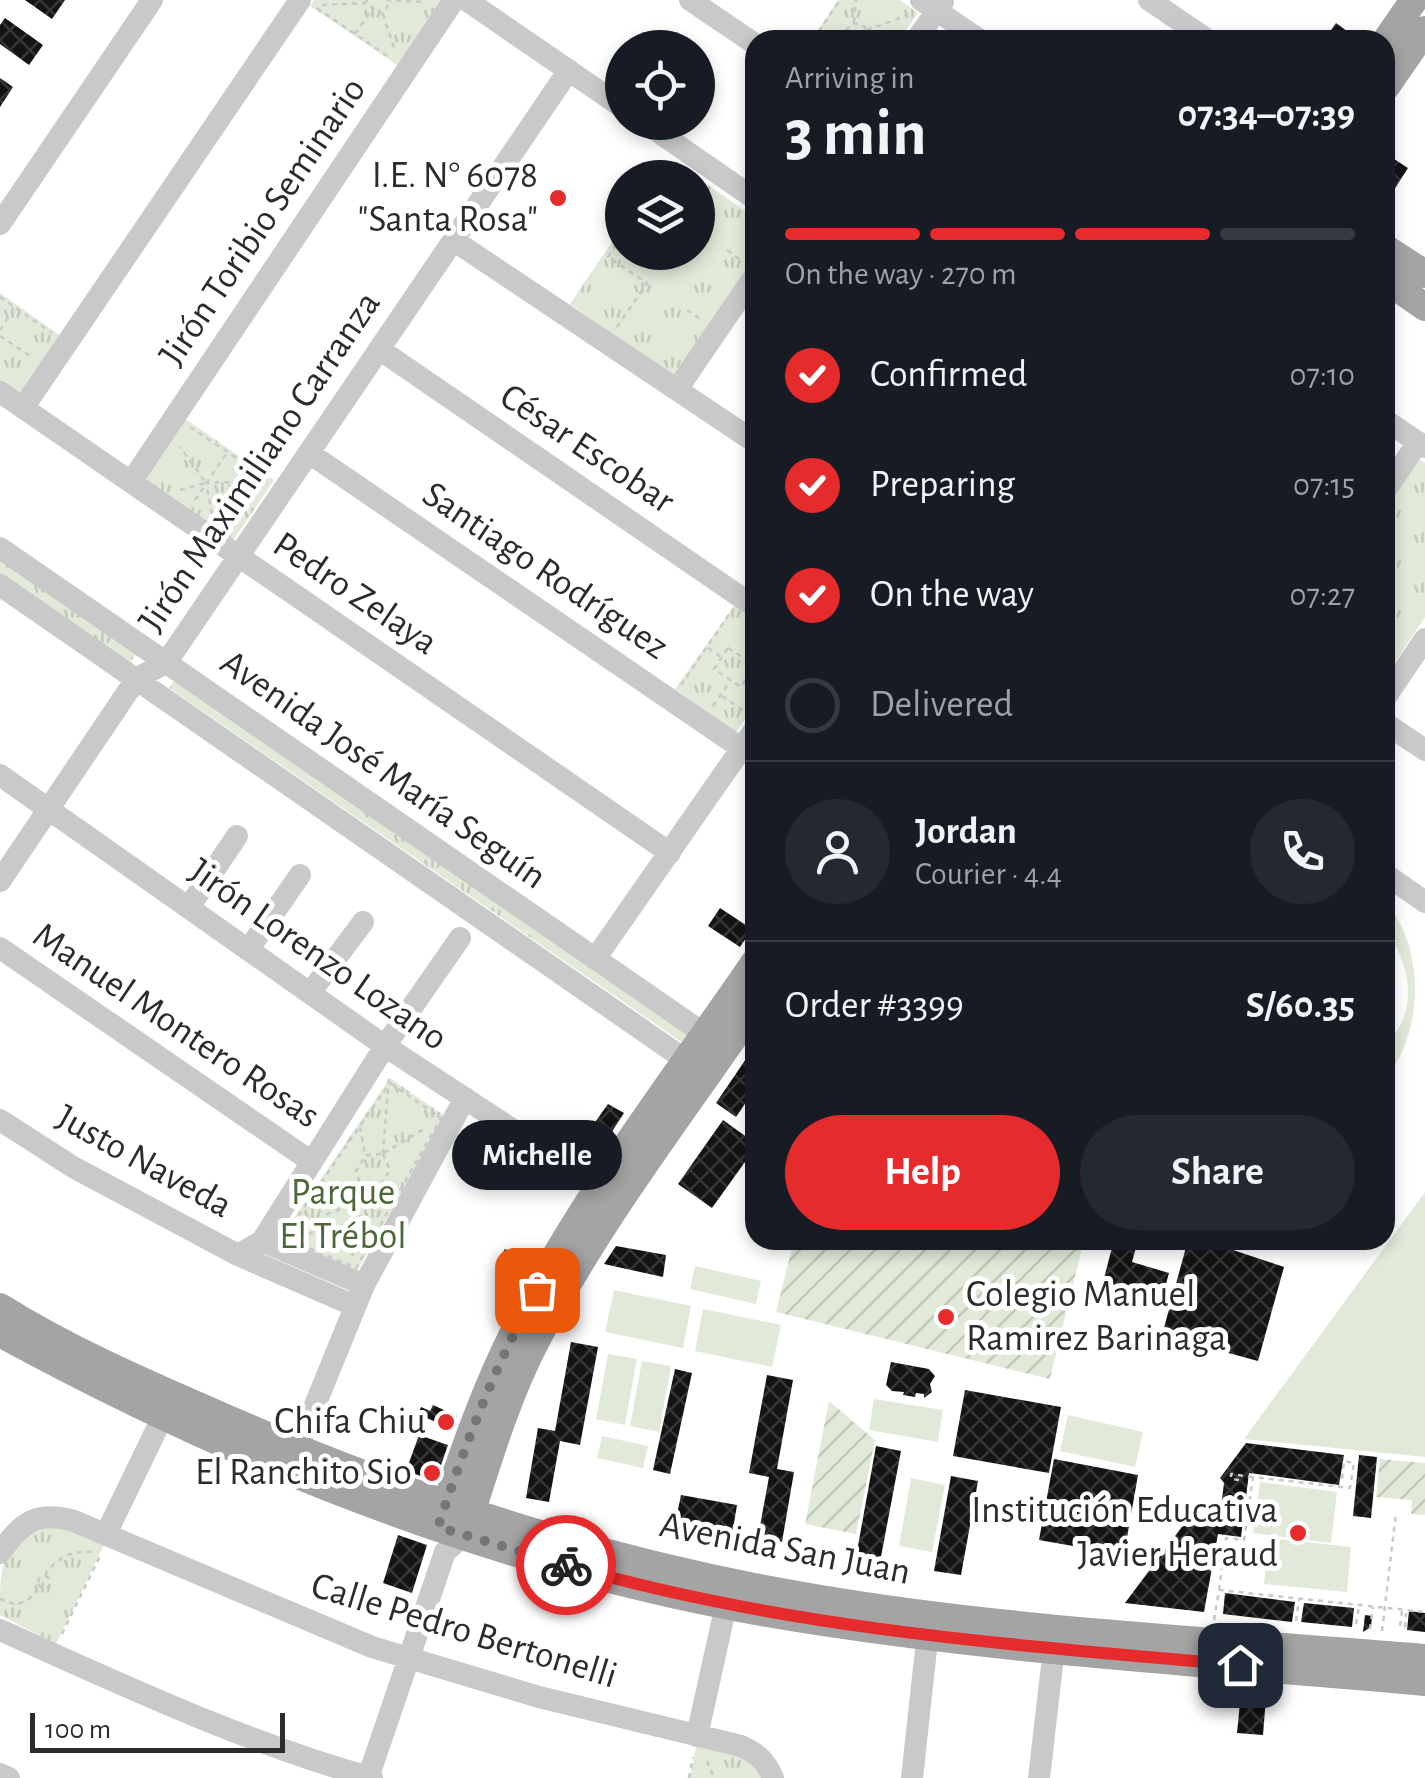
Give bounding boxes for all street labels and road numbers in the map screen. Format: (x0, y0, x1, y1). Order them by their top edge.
street label: Jirón Toribio Seminario (153, 71, 373, 373)
street label: Jirón Maximiliano Carranza (132, 285, 388, 639)
street label: César Escobar (493, 377, 682, 521)
street label: Santiago Rodríguez (415, 475, 675, 667)
street label: Pedro Zelaya (266, 525, 444, 663)
street label: Avenida José María Seguín (214, 643, 552, 897)
street label: Jirón Lorenzo Lozano (182, 852, 454, 1058)
street label: Manuel Montero Rosas (26, 916, 326, 1136)
street label: Justo Naveda (50, 1098, 238, 1226)
street label: Avenida San Juan (657, 1506, 913, 1592)
street label: Calle Pedro Bertonelli (307, 1566, 621, 1696)

